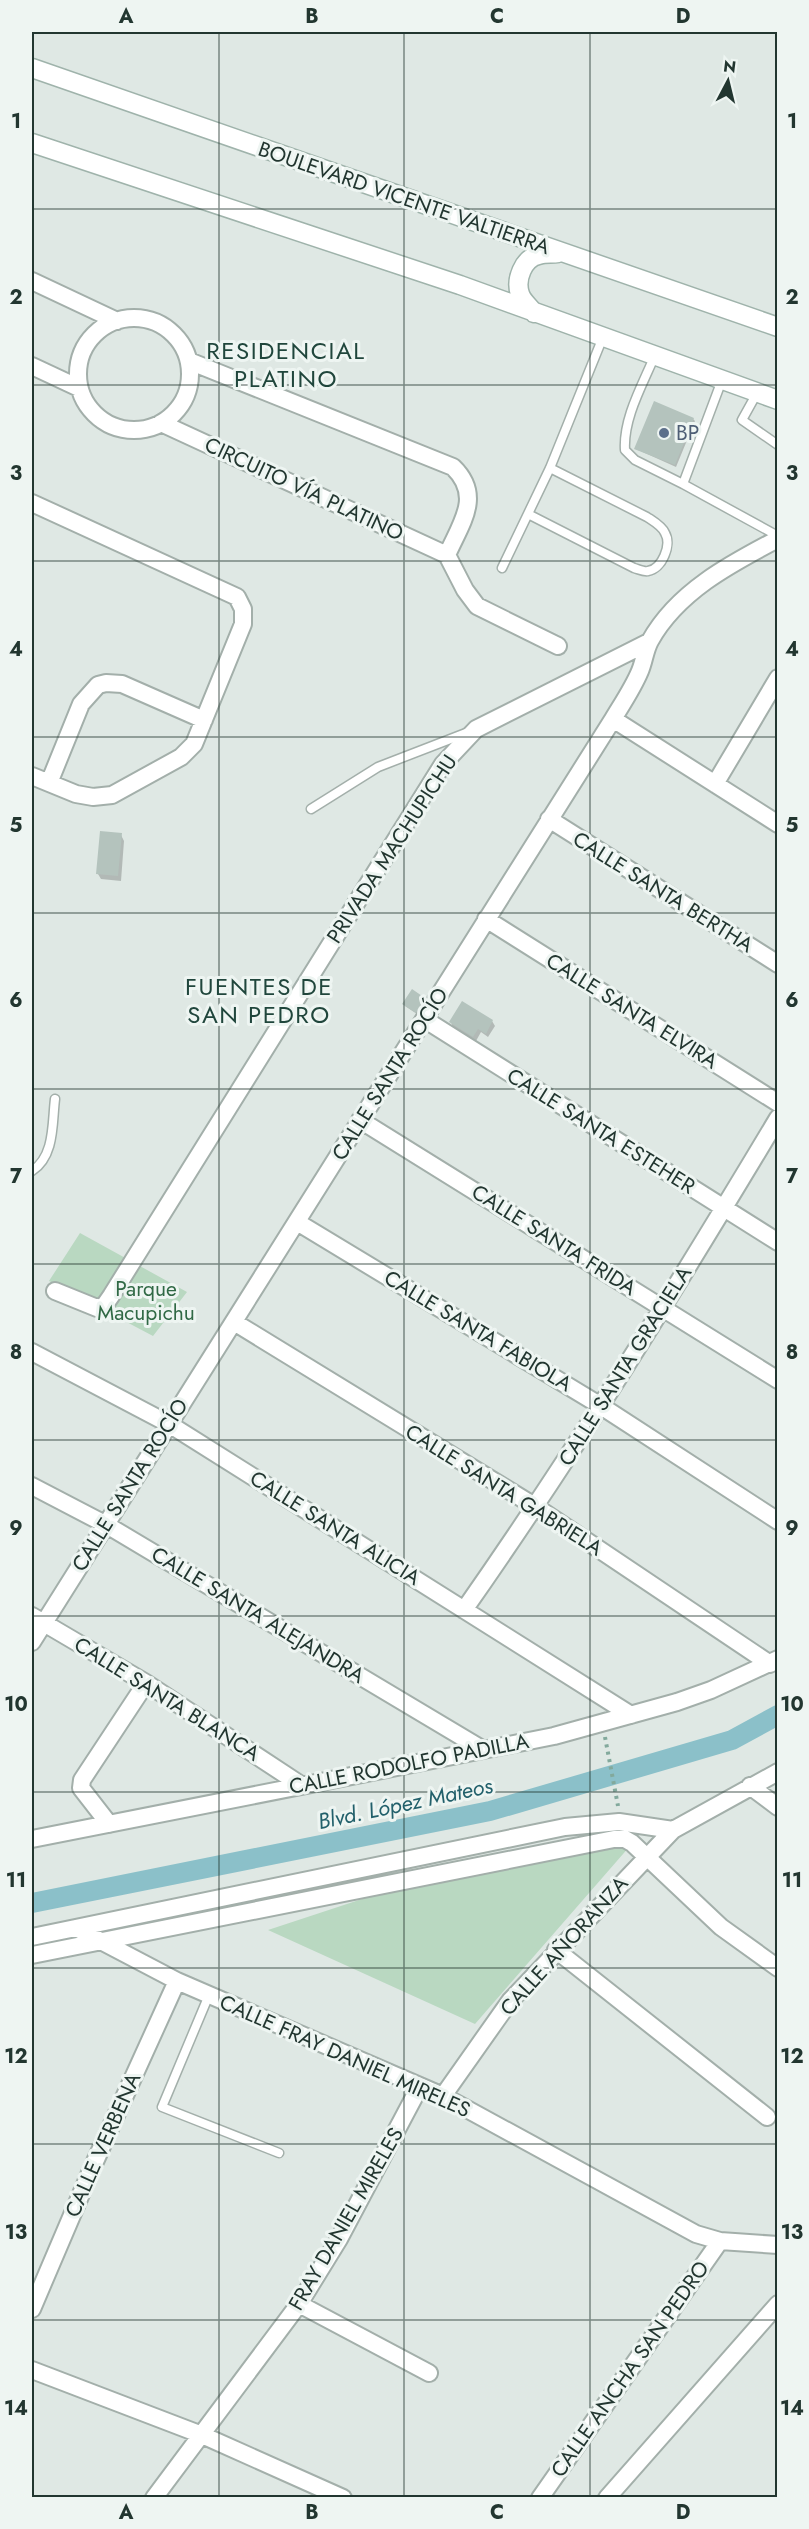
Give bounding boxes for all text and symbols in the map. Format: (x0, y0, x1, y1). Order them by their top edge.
text: A (118, 2, 134, 31)
text: B (305, 2, 319, 31)
text: C (490, 2, 504, 31)
text: D (676, 2, 690, 31)
north arrow (698, 51, 758, 111)
text: N (722, 54, 737, 79)
text: 1 (11, 107, 21, 136)
text: 1 (787, 107, 797, 136)
street label: BOULEVARD VICENTE VALTIERRA (254, 134, 554, 262)
text: 2 (9, 283, 23, 312)
text: 2 (785, 283, 799, 312)
district label: RESIDENCIAL PLATINO (206, 333, 366, 396)
place label: BP (676, 418, 699, 448)
marker: BP (657, 426, 671, 440)
street label: CIRCUITO VÍA PLATINO (200, 430, 408, 548)
text: 3 (10, 459, 22, 488)
text: 3 (786, 459, 798, 488)
text: 4 (9, 635, 23, 664)
text: 4 (785, 635, 799, 664)
street label: PRIVADA MACHUPICHU (320, 749, 464, 949)
text: 5 (10, 811, 23, 840)
text: 5 (786, 811, 799, 840)
street label: CALLE SANTA BERTHA (567, 824, 759, 960)
street label: CALLE SANTA ELVIRA (540, 946, 724, 1076)
district label: FUENTES DE SAN PEDRO (185, 969, 333, 1032)
street label: CALLE SANTA ROCÍO (325, 982, 455, 1166)
text: 6 (9, 986, 23, 1015)
text: 6 (785, 986, 799, 1015)
street label: CALLE SANTA ESTEHER (501, 1061, 701, 1201)
text: 7 (10, 1162, 23, 1191)
text: 7 (786, 1162, 799, 1191)
street label: CALLE SANTA FRIDA (466, 1177, 642, 1303)
street label: CALLE SANTA GRACIELA (551, 1260, 699, 1472)
street label: CALLE SANTA FABIOLA (378, 1263, 578, 1399)
park label: Parque Macupichu (97, 1274, 195, 1328)
text: 8 (10, 1338, 22, 1367)
text: 8 (786, 1338, 798, 1367)
street label: CALLE SANTA ROCÍO (65, 1393, 195, 1577)
street label: CALLE SANTA GABRIELA (399, 1417, 609, 1563)
street label: CALLE SANTA ALICIA (244, 1463, 426, 1593)
text: 9 (9, 1514, 23, 1543)
text: 9 (785, 1514, 799, 1543)
street label: CALLE SANTA ALEJANDRA (146, 1539, 370, 1691)
street label: CALLE SANTA BLANCA (68, 1630, 266, 1768)
text: 10 (4, 1690, 28, 1719)
text: 10 (780, 1690, 804, 1719)
street label: CALLE RODOLFO PADILLA (287, 1726, 531, 1802)
water label: Blvd. López Mateos (315, 1769, 496, 1837)
text: 11 (6, 1866, 26, 1895)
text: 11 (782, 1866, 802, 1895)
street label: CALLE AÑORANZA (493, 1869, 635, 2022)
street label: CALLE FRAY DANIEL MIRELES (215, 1987, 475, 2125)
text: 12 (4, 2042, 28, 2071)
text: 12 (780, 2042, 804, 2071)
street label: CALLE VERBENA (58, 2068, 148, 2222)
street label: FRAY DANIEL MIRELES (281, 2122, 411, 2316)
text: 13 (5, 2218, 27, 2247)
text: 13 (781, 2218, 803, 2247)
street label: CALLE ANCHA SAN PEDRO (544, 2255, 716, 2483)
text: 14 (4, 2394, 28, 2423)
text: 14 (780, 2394, 804, 2423)
text: A (118, 2498, 134, 2527)
text: B (305, 2498, 319, 2527)
text: C (490, 2498, 504, 2527)
text: D (676, 2498, 690, 2527)

